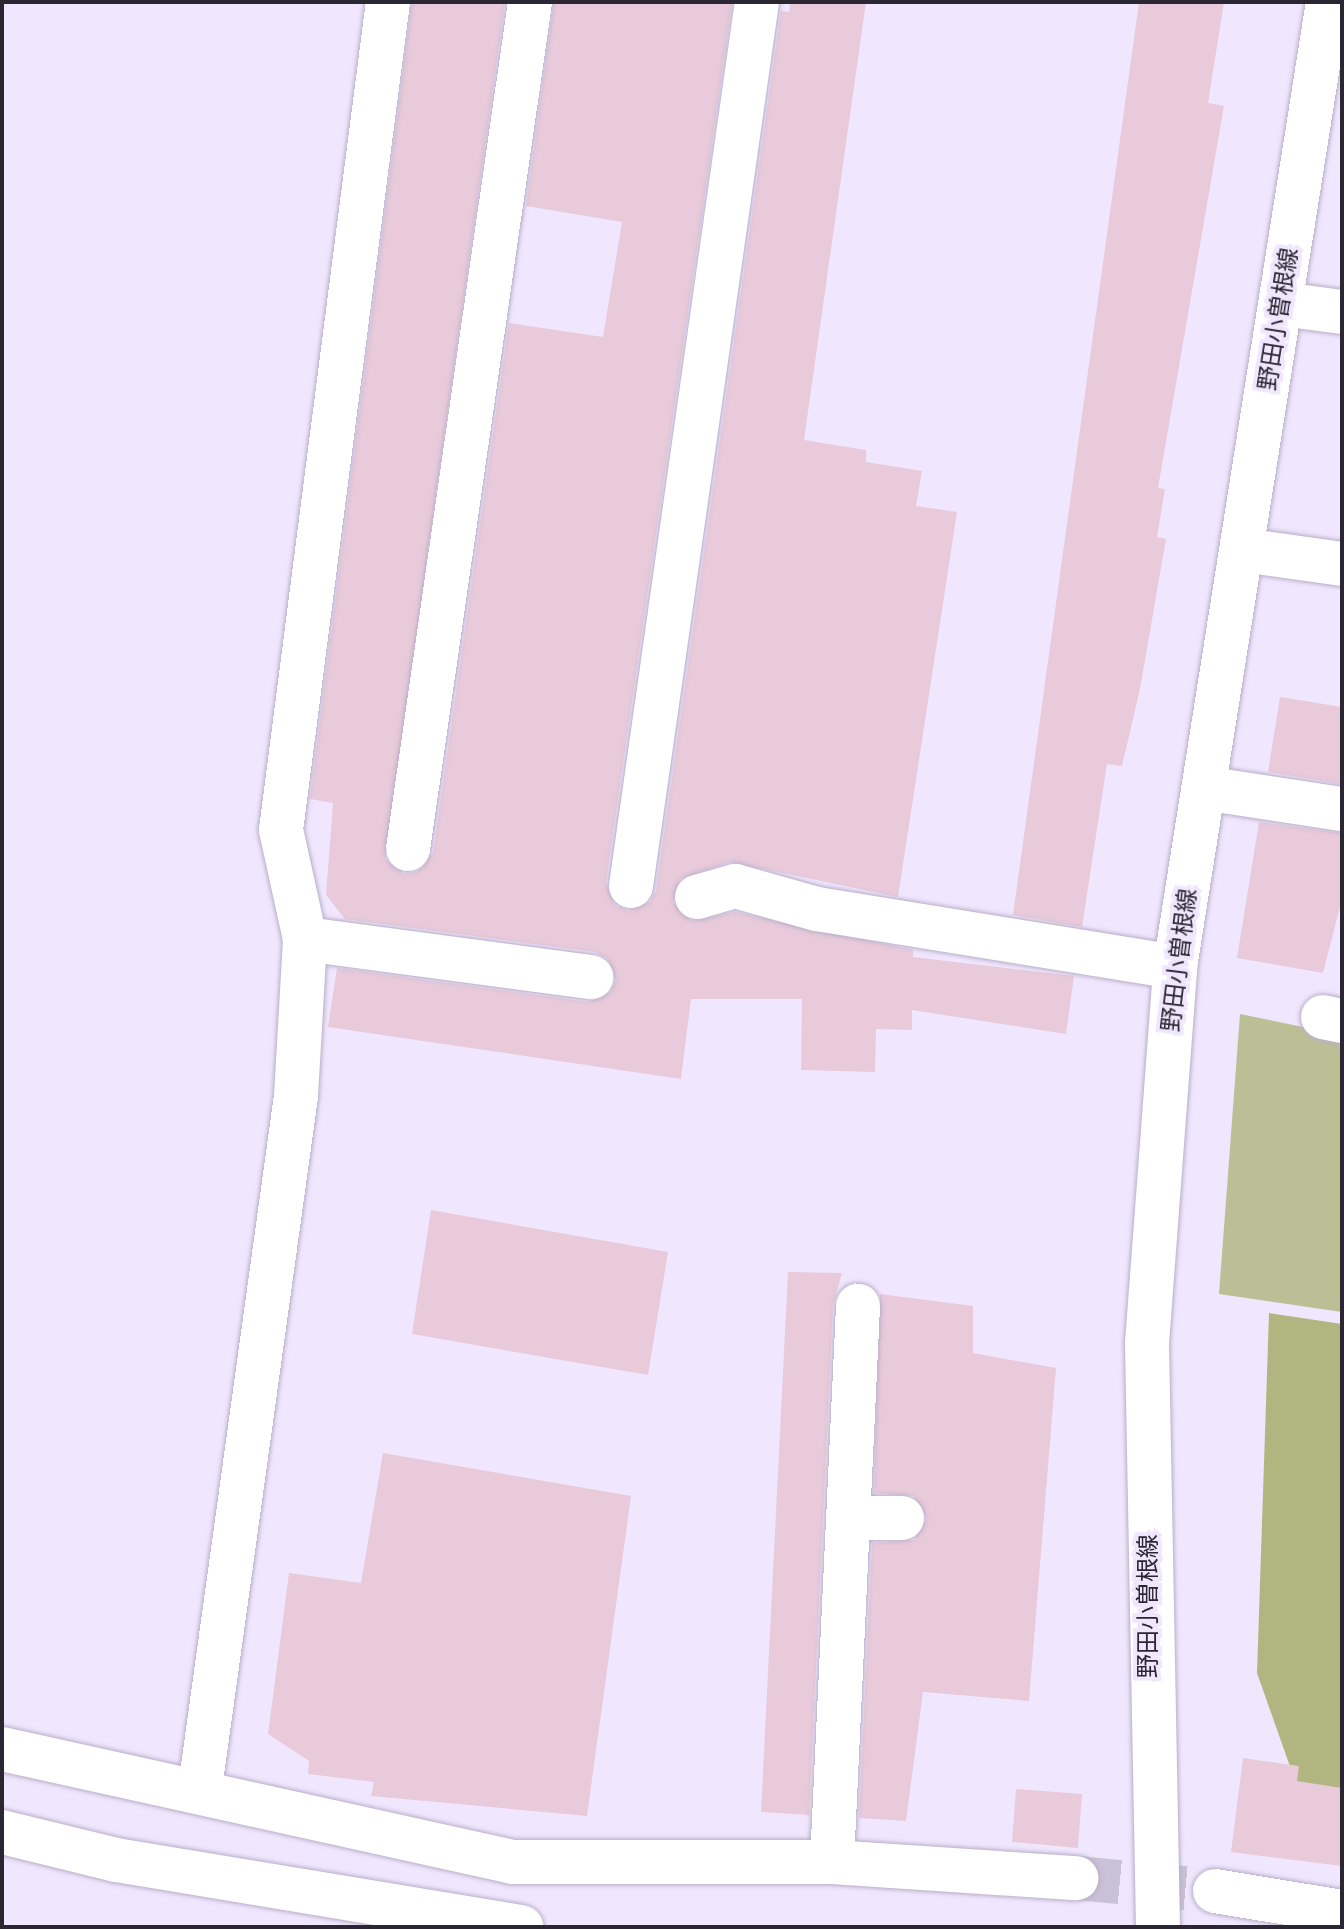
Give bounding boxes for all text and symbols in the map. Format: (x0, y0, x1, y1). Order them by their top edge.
street label: 野田小曽根線 (1254, 246, 1304, 392)
street label: 野田小曽根線 (1157, 887, 1203, 1033)
street label: 野田小曽根線 (1135, 1534, 1163, 1678)

